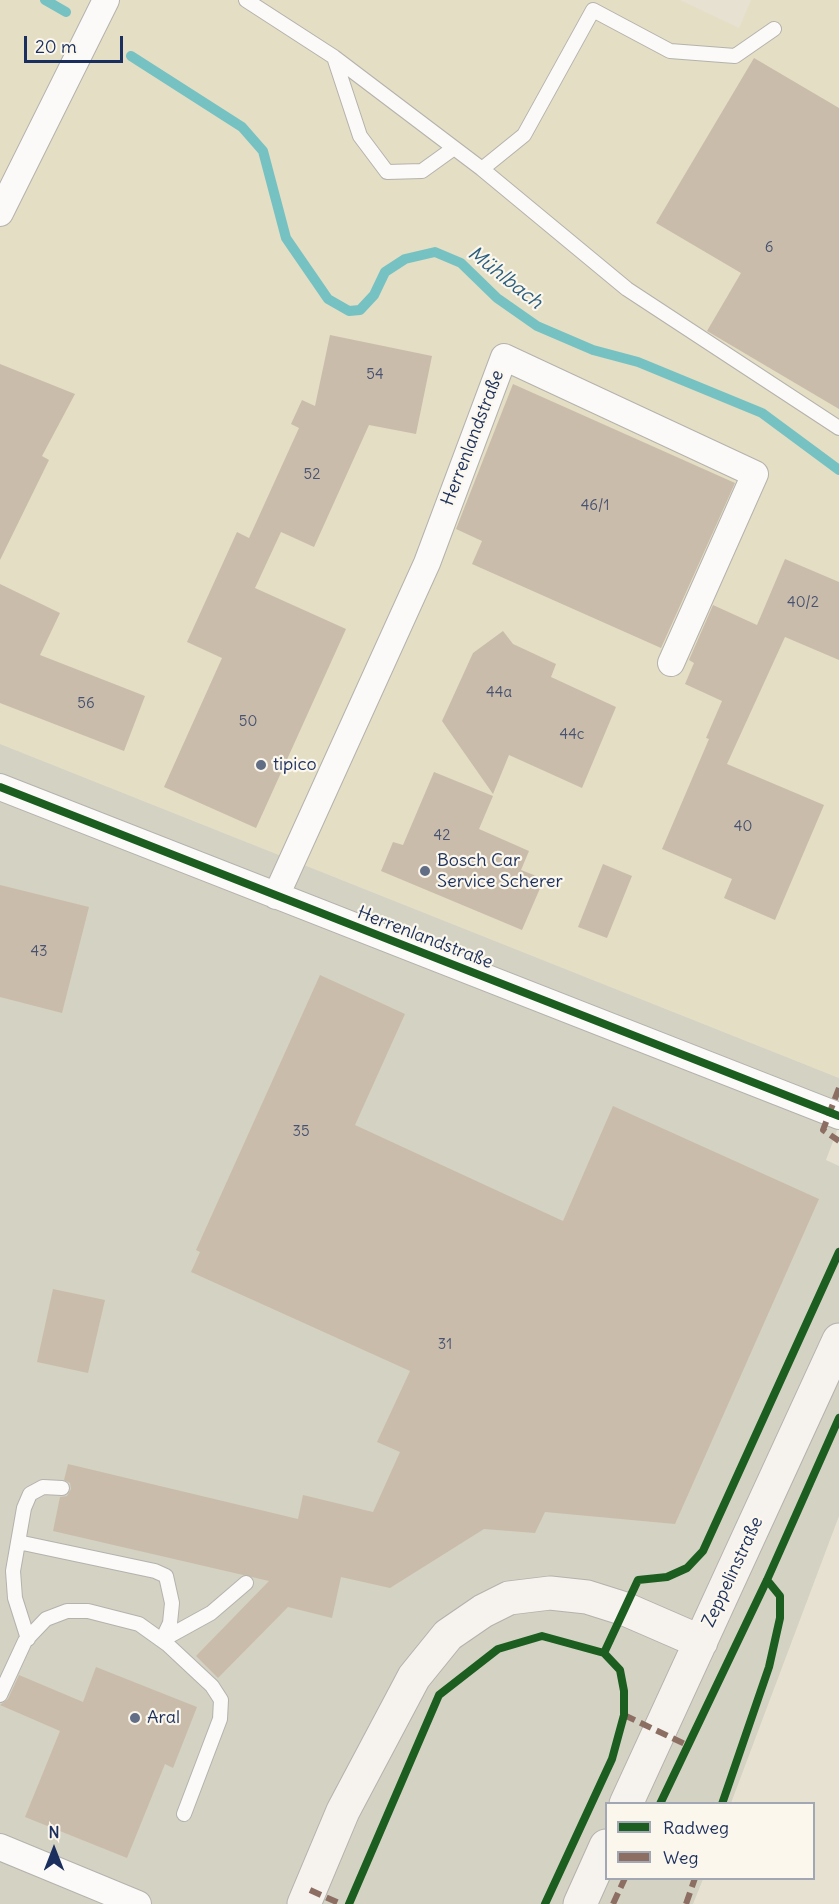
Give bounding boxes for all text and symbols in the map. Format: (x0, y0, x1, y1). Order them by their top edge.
scale bar (27, 24, 126, 62)
text: 20 m (35, 35, 77, 58)
house number: 6 (765, 239, 773, 257)
water label: Mühlbach (463, 241, 547, 315)
house number: 54 (366, 366, 384, 384)
street label: Herrenlandstraße (437, 367, 509, 509)
house number: 52 (304, 466, 320, 484)
house number: 46/1 (581, 497, 609, 515)
house number: 40/2 (787, 594, 819, 612)
house number: 44a (486, 684, 512, 702)
house number: 56 (77, 695, 95, 713)
house number: 50 (239, 713, 257, 731)
house number: 44c (560, 726, 584, 744)
place label: tipico (273, 754, 317, 776)
marker: tipico (254, 758, 268, 772)
house number: 40 (734, 818, 752, 836)
house number: 42 (434, 827, 450, 845)
place label: Bosch Car Service Scherer (437, 850, 563, 892)
marker: Bosch Car Service Scherer (418, 864, 432, 878)
street label: Herrenlandstraße (354, 902, 496, 974)
house number: 43 (30, 943, 48, 961)
house number: 35 (292, 1123, 310, 1141)
house number: 31 (438, 1336, 452, 1354)
street label: Zeppelinstraße (698, 1513, 768, 1631)
place label: Aral (147, 1707, 180, 1729)
marker: Aral (128, 1711, 142, 1725)
legend (605, 1802, 815, 1880)
text: Radweg (663, 1816, 729, 1839)
north arrow (24, 1820, 84, 1880)
text: N (48, 1822, 60, 1842)
text: Weg (663, 1846, 698, 1869)

